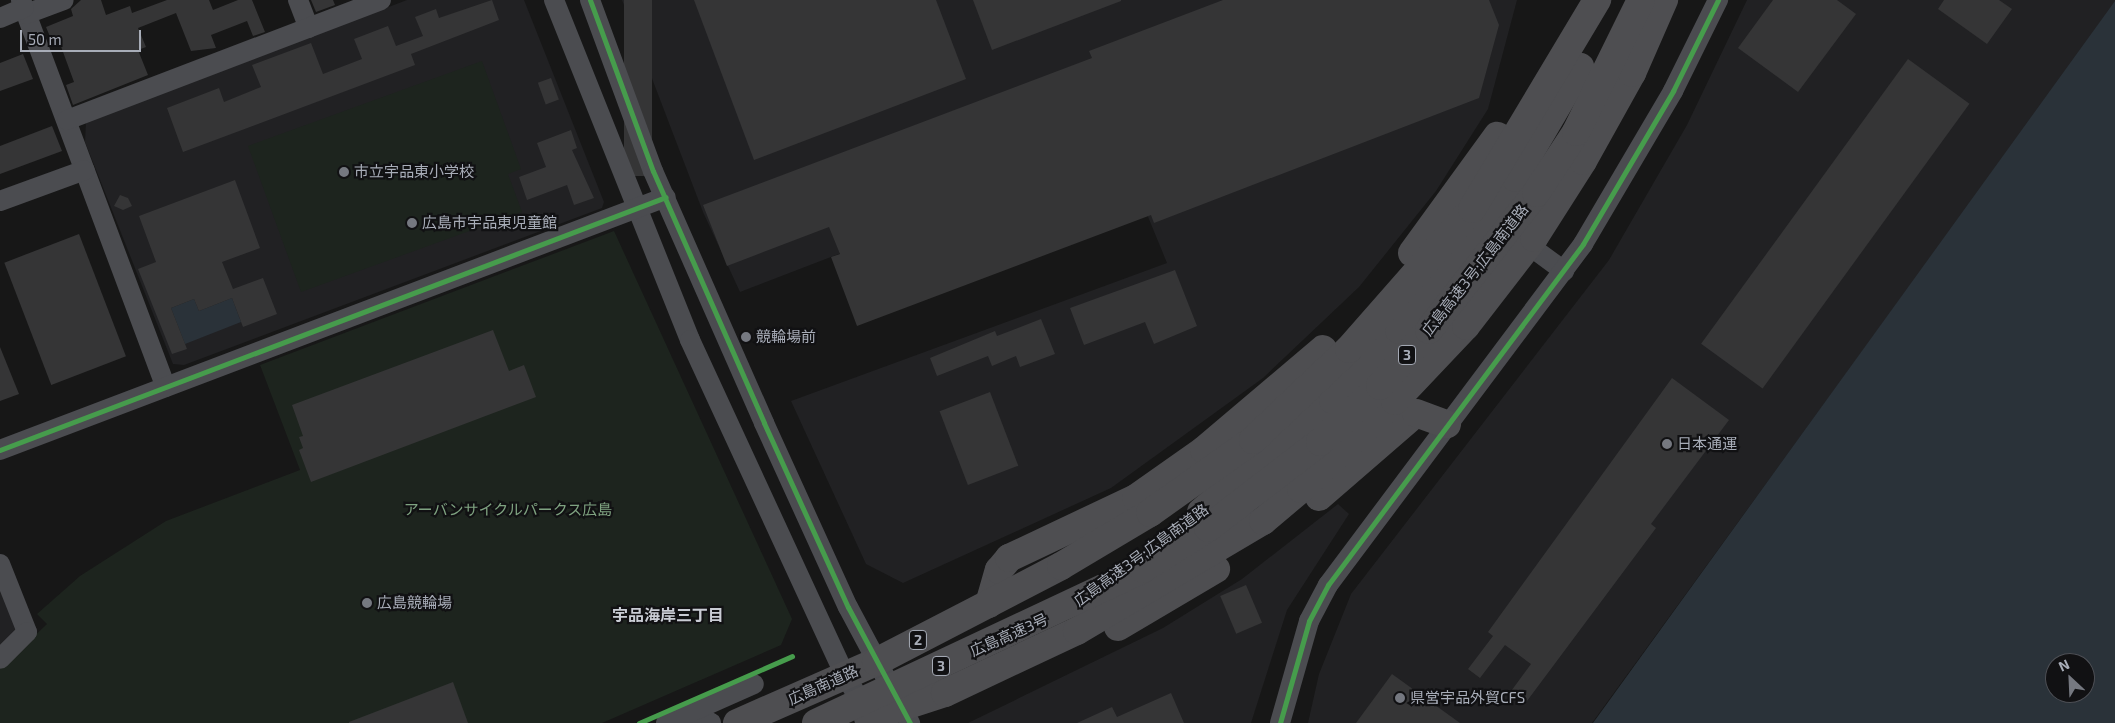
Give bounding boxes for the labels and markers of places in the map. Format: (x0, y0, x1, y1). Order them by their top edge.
place label: 市立宇品東小学校 (354, 163, 474, 181)
marker: 市立宇品東小学校 (338, 166, 350, 178)
place label: 広島市宇品東児童館 (422, 214, 557, 232)
marker: 広島市宇品東児童館 (406, 217, 418, 229)
place label: 競輪場前 (756, 328, 816, 346)
marker: 競輪場前 (740, 331, 752, 343)
place label: 日本通運 (1677, 435, 1737, 453)
marker: 日本通運 (1661, 438, 1673, 450)
place label: 広島競輪場 (377, 594, 452, 612)
marker: 広島競輪場 (361, 597, 373, 609)
place label: 県営宇品外貿CFS (1410, 689, 1525, 707)
marker: 県営宇品外貿CFS (1394, 692, 1406, 704)

